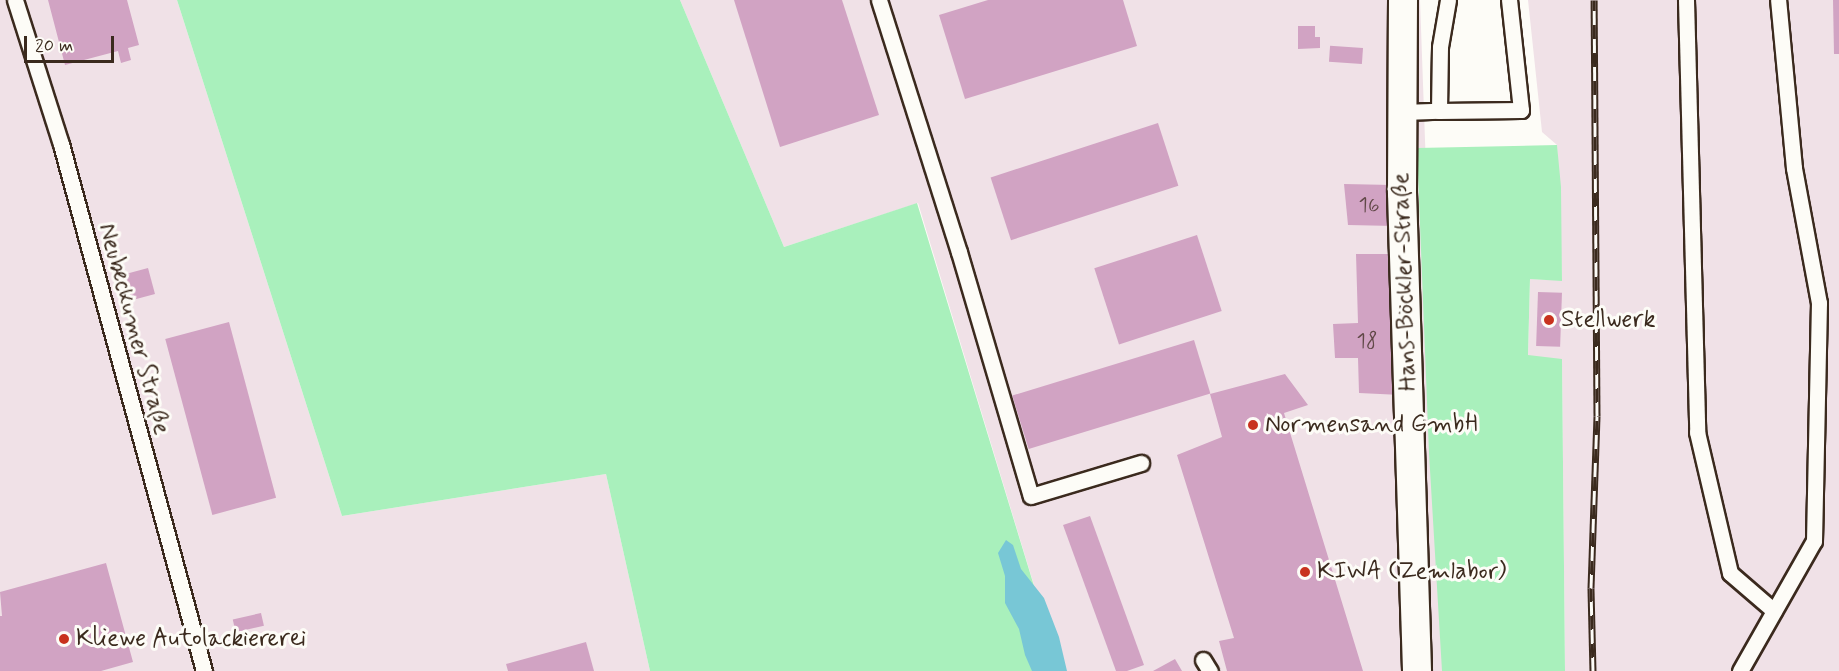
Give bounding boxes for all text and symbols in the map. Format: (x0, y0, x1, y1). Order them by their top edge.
scale bar (27, 24, 117, 62)
text: 20 m (35, 34, 73, 58)
street label: Hans-Böckler-Straße (1387, 172, 1423, 392)
house number: 16 (1359, 192, 1379, 218)
street label: Neubeckumer Straße (92, 220, 176, 438)
place label: Stellwerk (1561, 306, 1656, 334)
marker: Stellwerk (1542, 313, 1556, 327)
house number: 18 (1357, 328, 1377, 354)
place label: Normensand GmbH (1265, 411, 1478, 439)
marker: Normensand GmbH (1246, 418, 1260, 432)
place label: KIWA (Zemlabor) (1317, 558, 1506, 586)
marker: KIWA (Zemlabor) (1298, 565, 1312, 579)
place label: Kliewe Autolackiererei (76, 625, 303, 653)
marker: Kliewe Autolackiererei (57, 632, 71, 646)

